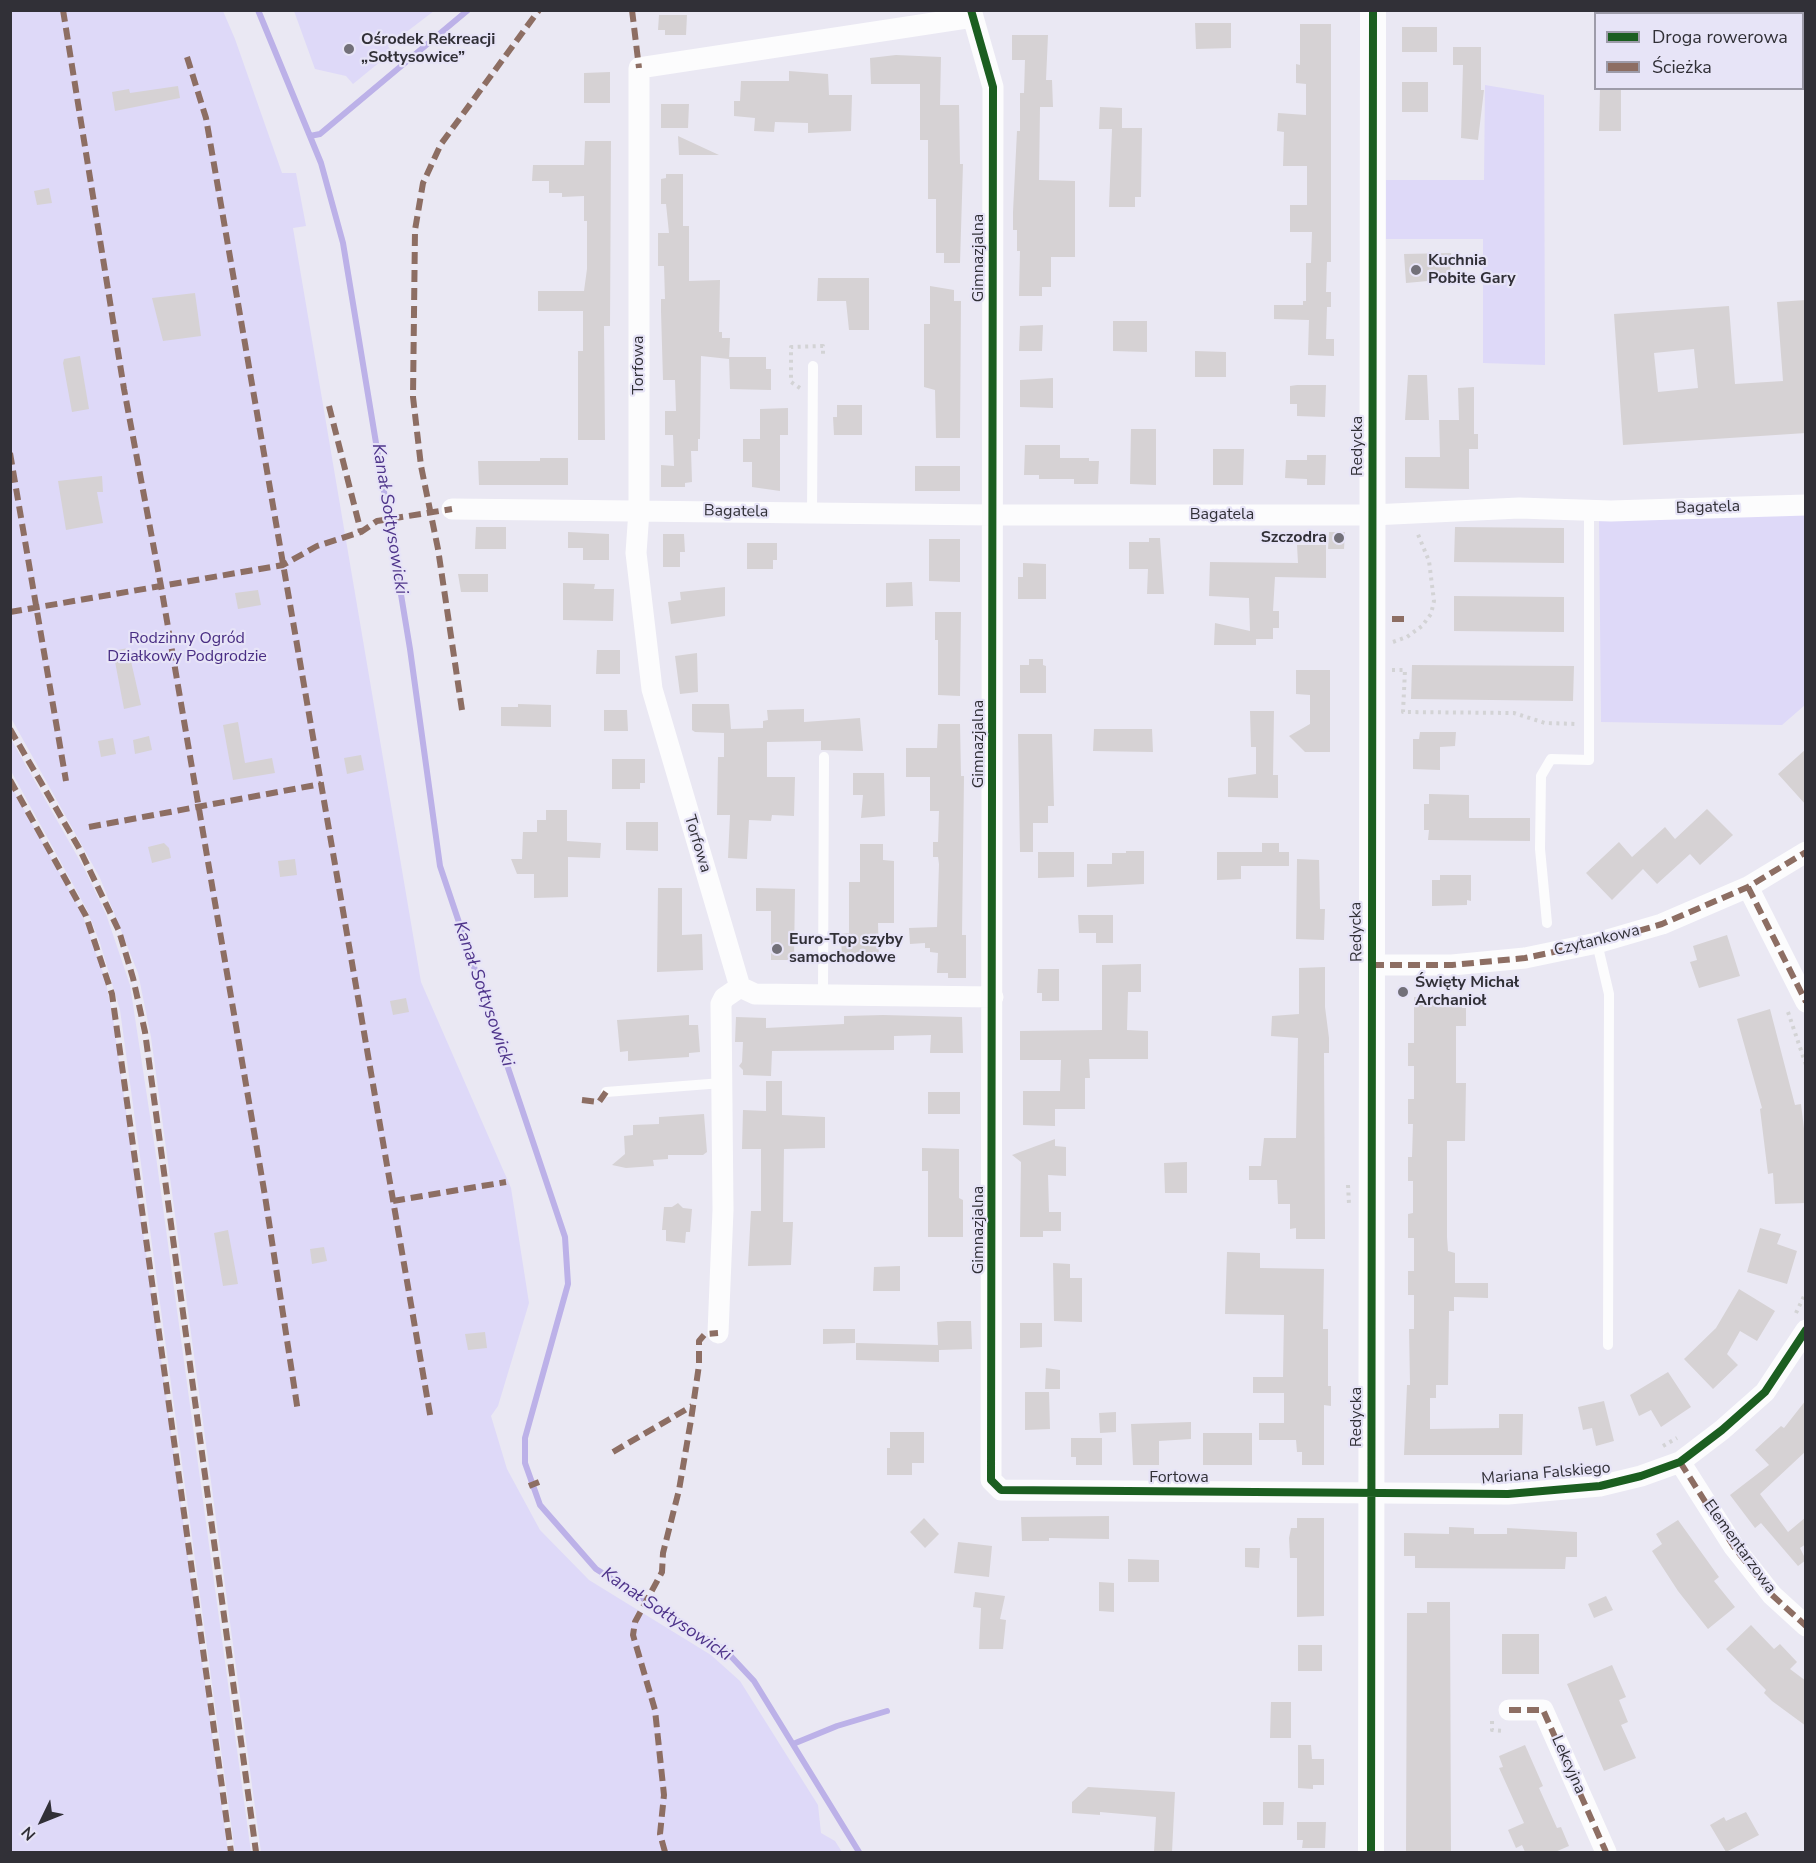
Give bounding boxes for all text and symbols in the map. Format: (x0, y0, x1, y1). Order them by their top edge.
legend (1594, 12, 1804, 90)
text: Droga rowerowa (1652, 25, 1788, 49)
place label: Ośrodek Rekreacji „Sołtysowice” (361, 30, 495, 68)
marker: Ośrodek Rekreacji „Sołtysowice” (342, 42, 356, 56)
text: Ścieżka (1652, 55, 1712, 79)
street label: Gimnazjalna (969, 214, 989, 302)
place label: Kuchnia Pobite Gary (1428, 251, 1516, 289)
marker: Kuchnia Pobite Gary (1409, 263, 1423, 277)
street label: Torfowa (629, 335, 649, 395)
street label: Redycka (1348, 416, 1368, 476)
water label: Kanał Sołtysowicki (366, 442, 412, 596)
street label: Bagatela (1675, 497, 1741, 519)
street label: Bagatela (704, 502, 768, 522)
street label: Bagatela (1190, 505, 1254, 525)
place label: Szczodra (1261, 528, 1327, 548)
marker: Szczodra (1332, 531, 1346, 545)
park label: Rodzinny Ogród Działkowy Podgrodzie (107, 629, 267, 667)
street label: Gimnazjalna (969, 700, 989, 788)
street label: Torfowa (679, 813, 715, 875)
street label: Redycka (1347, 902, 1367, 962)
water label: Kanał Sołtysowicki (448, 919, 518, 1069)
street label: Czytankowa (1552, 921, 1642, 961)
place label: Euro-Top szyby samochodowe (789, 930, 903, 968)
marker: Euro-Top szyby samochodowe (770, 942, 784, 956)
place label: Święty Michał Archanioł (1415, 973, 1519, 1011)
marker: Święty Michał Archanioł (1396, 985, 1410, 999)
street label: Gimnazjalna (969, 1186, 989, 1274)
street label: Redycka (1347, 1387, 1367, 1447)
street label: Mariana Falskiego (1481, 1459, 1611, 1489)
street label: Fortowa (1149, 1468, 1209, 1488)
street label: Elementarzowa (1698, 1496, 1780, 1598)
water label: Kanał Sołtysowicki (597, 1563, 735, 1667)
street label: Lekcyjna (1547, 1733, 1589, 1797)
north arrow (12, 1791, 72, 1851)
text: N (17, 1821, 41, 1845)

